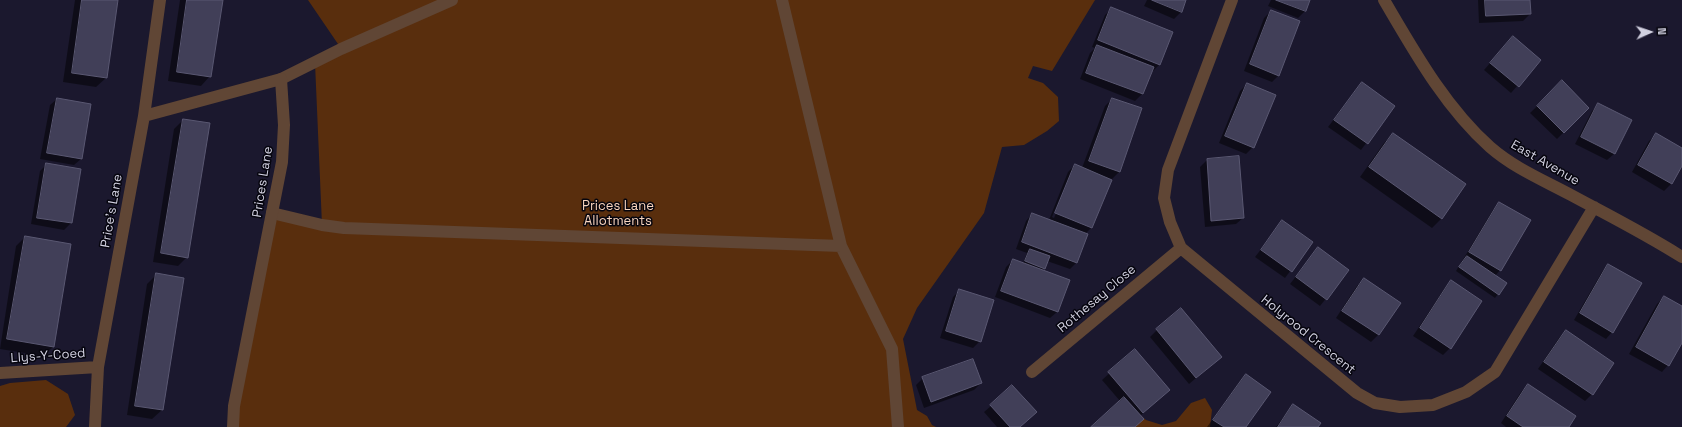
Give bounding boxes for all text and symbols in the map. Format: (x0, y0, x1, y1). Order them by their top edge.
north arrow (1630, 12, 1670, 52)
text: N (1655, 27, 1669, 35)
street label: East Avenue (1508, 137, 1582, 189)
street label: Prices Lane (250, 145, 276, 219)
street label: Price's Lane (98, 173, 126, 249)
park label: Prices Lane Allotments (582, 198, 654, 229)
street label: Rothesay Close (1055, 262, 1139, 336)
street label: Holyrood Crescent (1258, 292, 1358, 378)
street label: Llys-Y-Coed (10, 346, 86, 366)

